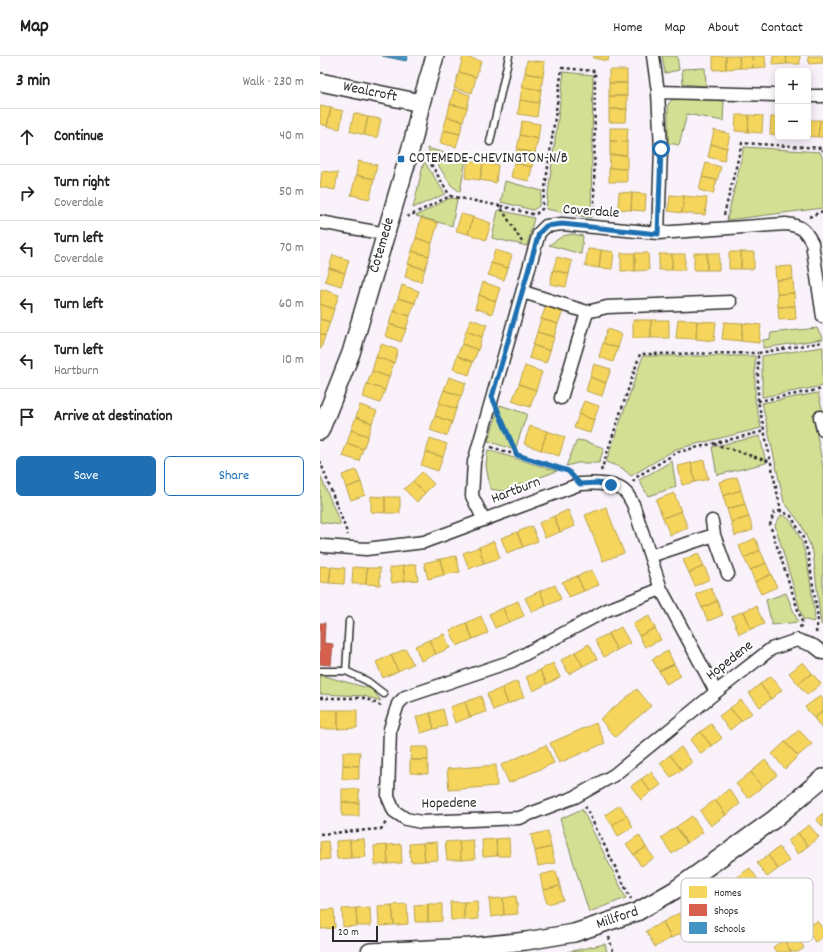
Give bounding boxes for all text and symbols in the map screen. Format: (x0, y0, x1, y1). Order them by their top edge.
text: Map (20, 14, 49, 41)
text: Home (613, 18, 642, 38)
text: Map (664, 18, 686, 38)
text: About (708, 18, 739, 38)
text: Contact (761, 18, 803, 38)
map controls (775, 68, 811, 140)
button: + (775, 68, 811, 104)
text: 3 min (16, 70, 50, 94)
text: Walk · 230 m (243, 73, 304, 92)
street label: Wealcroft (341, 76, 400, 109)
button: − (775, 104, 811, 140)
icon: ahead (16, 126, 38, 148)
text: Continue (54, 126, 103, 148)
text: 40 m (280, 127, 304, 146)
route start (652, 140, 670, 158)
place label: COTEMEDE-CHEVINGTON-N/B (409, 148, 568, 170)
marker: COTEMEDE-CHEVINGTON-N/B (396, 154, 406, 164)
text: Turn right (54, 172, 110, 194)
icon: right (16, 182, 38, 204)
text: 50 m (279, 183, 304, 202)
text: Coverdale (54, 194, 103, 213)
street label: Coverdale (562, 199, 620, 225)
street label: Cotemede (364, 215, 401, 276)
text: Turn left (54, 228, 103, 250)
icon: left (16, 238, 38, 260)
text: 70 m (280, 239, 304, 258)
text: Coverdale (54, 250, 103, 269)
icon: left (16, 294, 38, 316)
text: Turn left (54, 294, 103, 316)
text: 60 m (279, 295, 304, 314)
text: Turn left (54, 340, 103, 362)
icon: left (16, 350, 38, 372)
text: 10 m (282, 351, 304, 370)
text: Hartburn (54, 362, 98, 381)
icon: arrive (16, 406, 38, 428)
text: Arrive at destination (54, 406, 172, 428)
button: Save (16, 456, 156, 496)
button: Share (164, 456, 304, 496)
street label: Hartburn (488, 472, 544, 510)
route end (602, 476, 620, 494)
street label: Hopedene (702, 635, 759, 687)
street label: Hopedene (421, 793, 477, 815)
legend (681, 878, 813, 942)
text: Homes (714, 886, 742, 902)
street label: Millford (594, 901, 642, 936)
text: Shops (714, 904, 739, 920)
text: Schools (714, 922, 746, 938)
scale bar (332, 924, 378, 943)
text: 20 m (338, 925, 359, 941)

